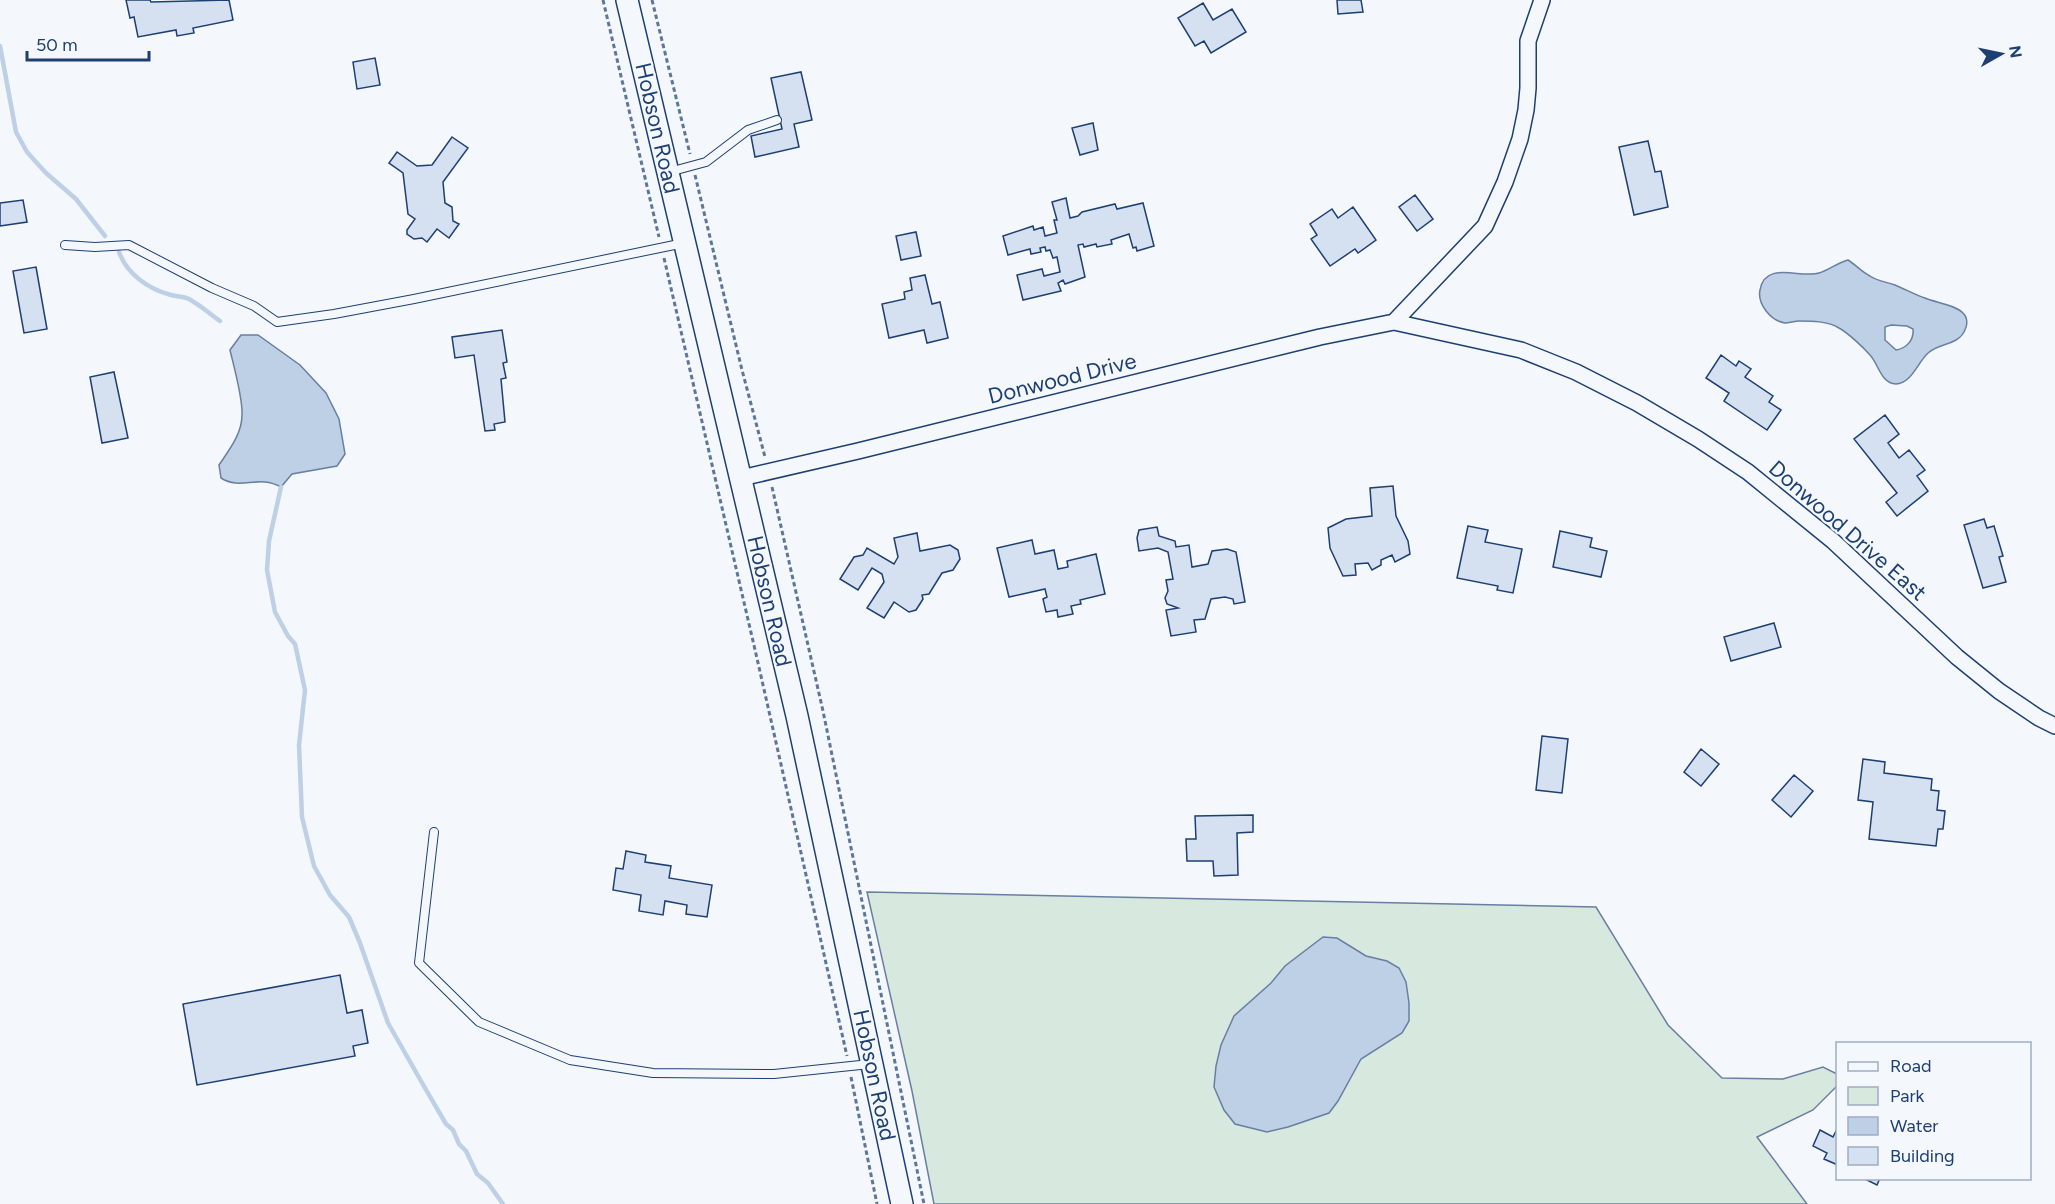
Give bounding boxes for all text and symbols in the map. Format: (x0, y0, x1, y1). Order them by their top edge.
scale bar (27, 24, 148, 62)
north arrow (1971, 24, 2031, 84)
text: 50 m (36, 34, 78, 56)
text: N (2005, 44, 2026, 59)
street label: Hobson Road (629, 60, 686, 196)
street label: Donwood Drive (985, 347, 1139, 410)
street label: Donwood Drive East (1763, 455, 1932, 606)
street label: Hobson Road (741, 533, 798, 669)
street label: Hobson Road (847, 1007, 902, 1143)
legend (1836, 1042, 2031, 1180)
text: Road (1890, 1055, 1931, 1077)
text: Park (1890, 1085, 1925, 1107)
text: Water (1890, 1115, 1938, 1137)
text: Building (1890, 1145, 1955, 1167)

